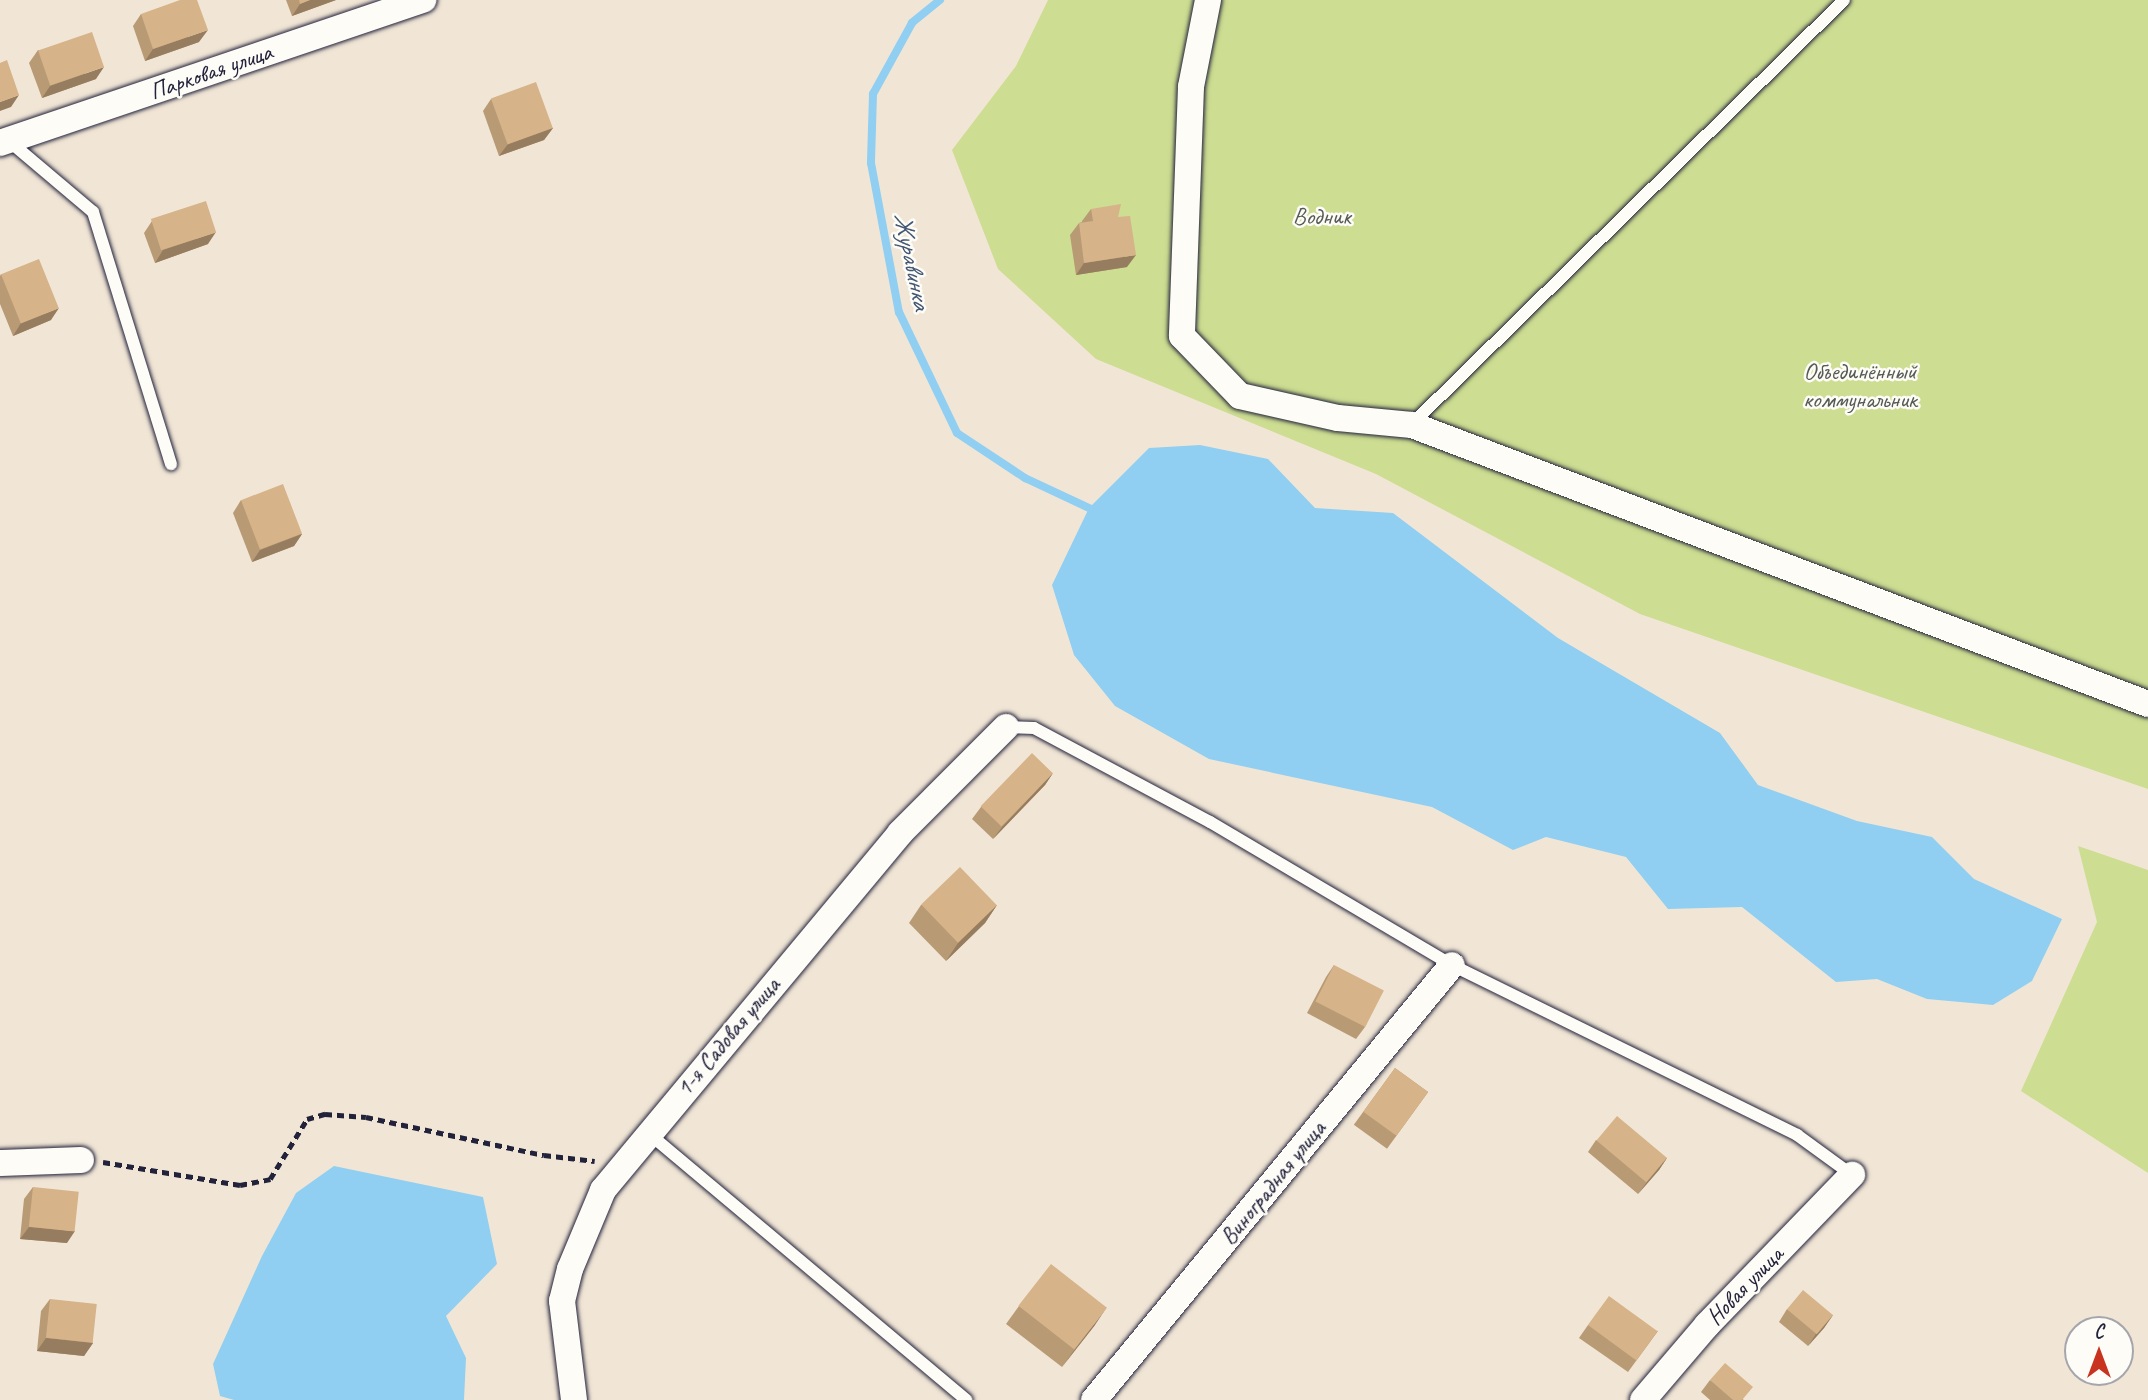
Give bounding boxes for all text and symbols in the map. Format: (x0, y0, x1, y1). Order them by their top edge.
street label: Парковая улица (145, 37, 277, 107)
park label: Водник (1293, 203, 1351, 231)
water label: Журавинка (887, 210, 937, 312)
park label: Объединённый коммунальник (1803, 358, 1917, 414)
street label: 1-я Садовая улица (669, 970, 787, 1104)
street label: Виноградная улица (1214, 1114, 1332, 1252)
street label: Новая улица (1700, 1240, 1790, 1332)
north arrow (2064, 1316, 2134, 1386)
text: С (2094, 1320, 2104, 1344)

